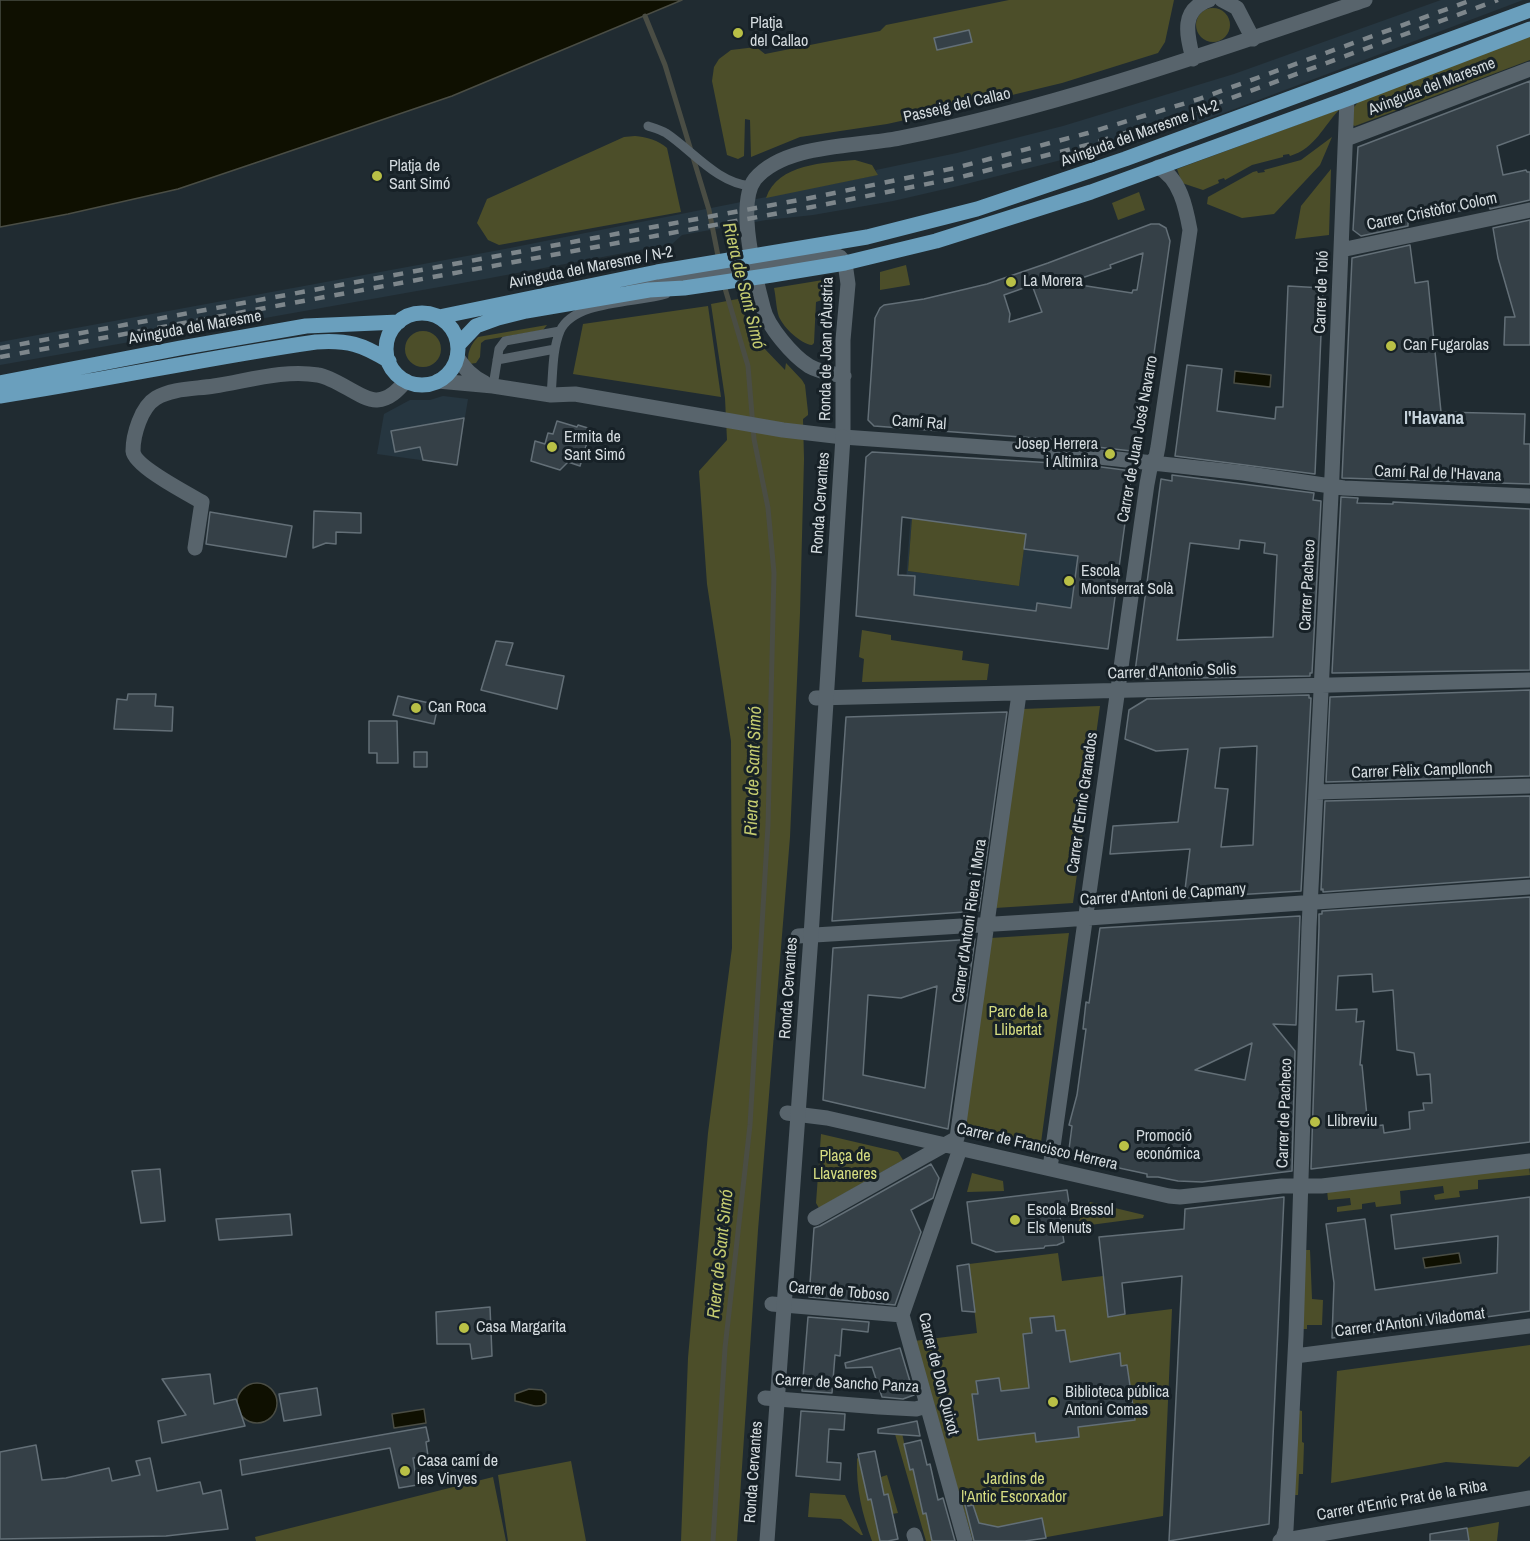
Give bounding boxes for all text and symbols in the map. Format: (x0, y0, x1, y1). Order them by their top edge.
place label: Platja del Callao (750, 14, 808, 52)
marker: Platja del Callao (731, 26, 745, 40)
street label: Avinguda del Maresme (1366, 54, 1498, 120)
street label: Passeig del Callao (902, 84, 1012, 128)
street label: Avinguda del Maresme / N-2 (1058, 96, 1222, 172)
place label: Platja de Sant Simó (389, 157, 450, 195)
marker: Platja de Sant Simó (370, 169, 384, 183)
street label: Carrer Cristòfor Colom (1365, 189, 1499, 235)
water label: Riera de Sant Simó (717, 220, 769, 352)
street label: Avinguda del Maresme / N-2 (507, 243, 675, 293)
street label: Carrer de Toló (1311, 250, 1333, 334)
place label: La Morera (1023, 272, 1083, 292)
marker: La Morera (1004, 275, 1018, 289)
street label: Ronda de Joan d'Àustria (816, 277, 838, 421)
street label: Avinguda del Maresme (127, 307, 263, 349)
place label: Can Fugarolas (1403, 336, 1489, 356)
marker: Can Fugarolas (1384, 339, 1398, 353)
street label: Carrer de Juan José Navarro (1114, 354, 1162, 524)
district label: l'Havana (1404, 408, 1464, 430)
street label: Camí Ral (891, 412, 947, 434)
place label: Ermita de Sant Simó (564, 428, 625, 466)
place label: Josep Herrera i Altimira (1015, 435, 1098, 473)
marker: Ermita de Sant Simó (545, 440, 559, 454)
marker: Josep Herrera i Altimira (1103, 447, 1117, 461)
street label: Ronda Cervantes (808, 451, 834, 555)
street label: Camí Ral de l'Havana (1374, 462, 1502, 486)
street label: Carrer Pacheco (1296, 539, 1320, 631)
place label: Escola Montserrat Solà (1081, 562, 1174, 600)
marker: Escola Montserrat Solà (1062, 574, 1076, 588)
street label: Carrer d'Antonio Solis (1107, 660, 1237, 684)
place label: Can Roca (428, 698, 486, 718)
marker: Can Roca (409, 701, 423, 715)
water label: Riera de Sant Simó (741, 706, 767, 836)
street label: Carrer d'Enric Granados (1064, 731, 1102, 875)
street label: Carrer Fèlix Campllonch (1351, 759, 1493, 783)
street label: Carrer d'Antoni Riera i Mora (949, 838, 991, 1004)
street label: Carrer d'Antoni de Capmany (1079, 880, 1247, 910)
street label: Ronda Cervantes (776, 936, 802, 1040)
park label: Parc de la Llibertat (988, 1003, 1048, 1041)
street label: Carrer de Pacheco (1273, 1058, 1297, 1168)
place label: Llibreviu (1327, 1112, 1377, 1132)
marker: Llibreviu (1308, 1115, 1322, 1129)
street label: Carrer de Francisco Herrera (955, 1119, 1119, 1175)
place label: Promoció económica (1136, 1127, 1200, 1165)
marker: Promoció económica (1117, 1139, 1131, 1153)
park label: Plaça de Llavaneres (813, 1147, 877, 1185)
water label: Riera de Sant Simó (703, 1188, 739, 1320)
place label: Escola Bressol Els Menuts (1027, 1201, 1114, 1239)
marker: Escola Bressol Els Menuts (1008, 1213, 1022, 1227)
street label: Carrer de Toboso (788, 1278, 890, 1306)
street label: Carrer d'Antoni Viladomat (1334, 1304, 1486, 1342)
street label: Carrer de Don Quixot (914, 1311, 962, 1437)
place label: Casa Margarita (476, 1318, 566, 1338)
marker: Casa Margarita (457, 1321, 471, 1335)
street label: Carrer de Sancho Panza (774, 1371, 920, 1397)
place label: Biblioteca pública Antoni Comas (1065, 1383, 1169, 1421)
marker: Biblioteca pública Antoni Comas (1046, 1395, 1060, 1409)
street label: Ronda Cervantes (741, 1420, 767, 1524)
place label: Casa camí de les Vinyes (417, 1452, 498, 1490)
marker: Casa camí de les Vinyes (398, 1464, 412, 1478)
park label: Jardins de l'Antic Escorxador (961, 1470, 1067, 1508)
street label: Carrer d'Enric Prat de la Riba (1315, 1477, 1489, 1525)

